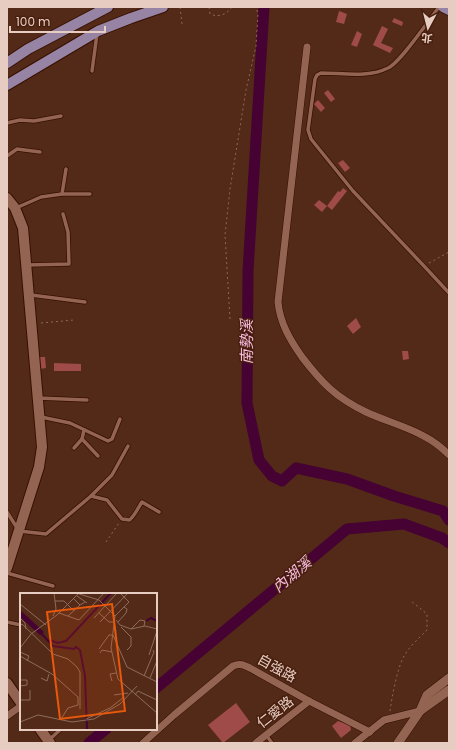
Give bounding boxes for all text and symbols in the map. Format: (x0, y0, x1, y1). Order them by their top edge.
scale bar (10, 8, 105, 34)
north arrow (408, 8, 448, 48)
text: 100 m (16, 13, 50, 30)
text: 北 (420, 29, 433, 47)
water label: 南勢溪 (236, 318, 257, 365)
water label: 內湖溪 (268, 551, 317, 597)
inset map (20, 593, 157, 730)
street label: 自強路 (254, 649, 300, 687)
street label: 仁愛路 (252, 691, 298, 733)

